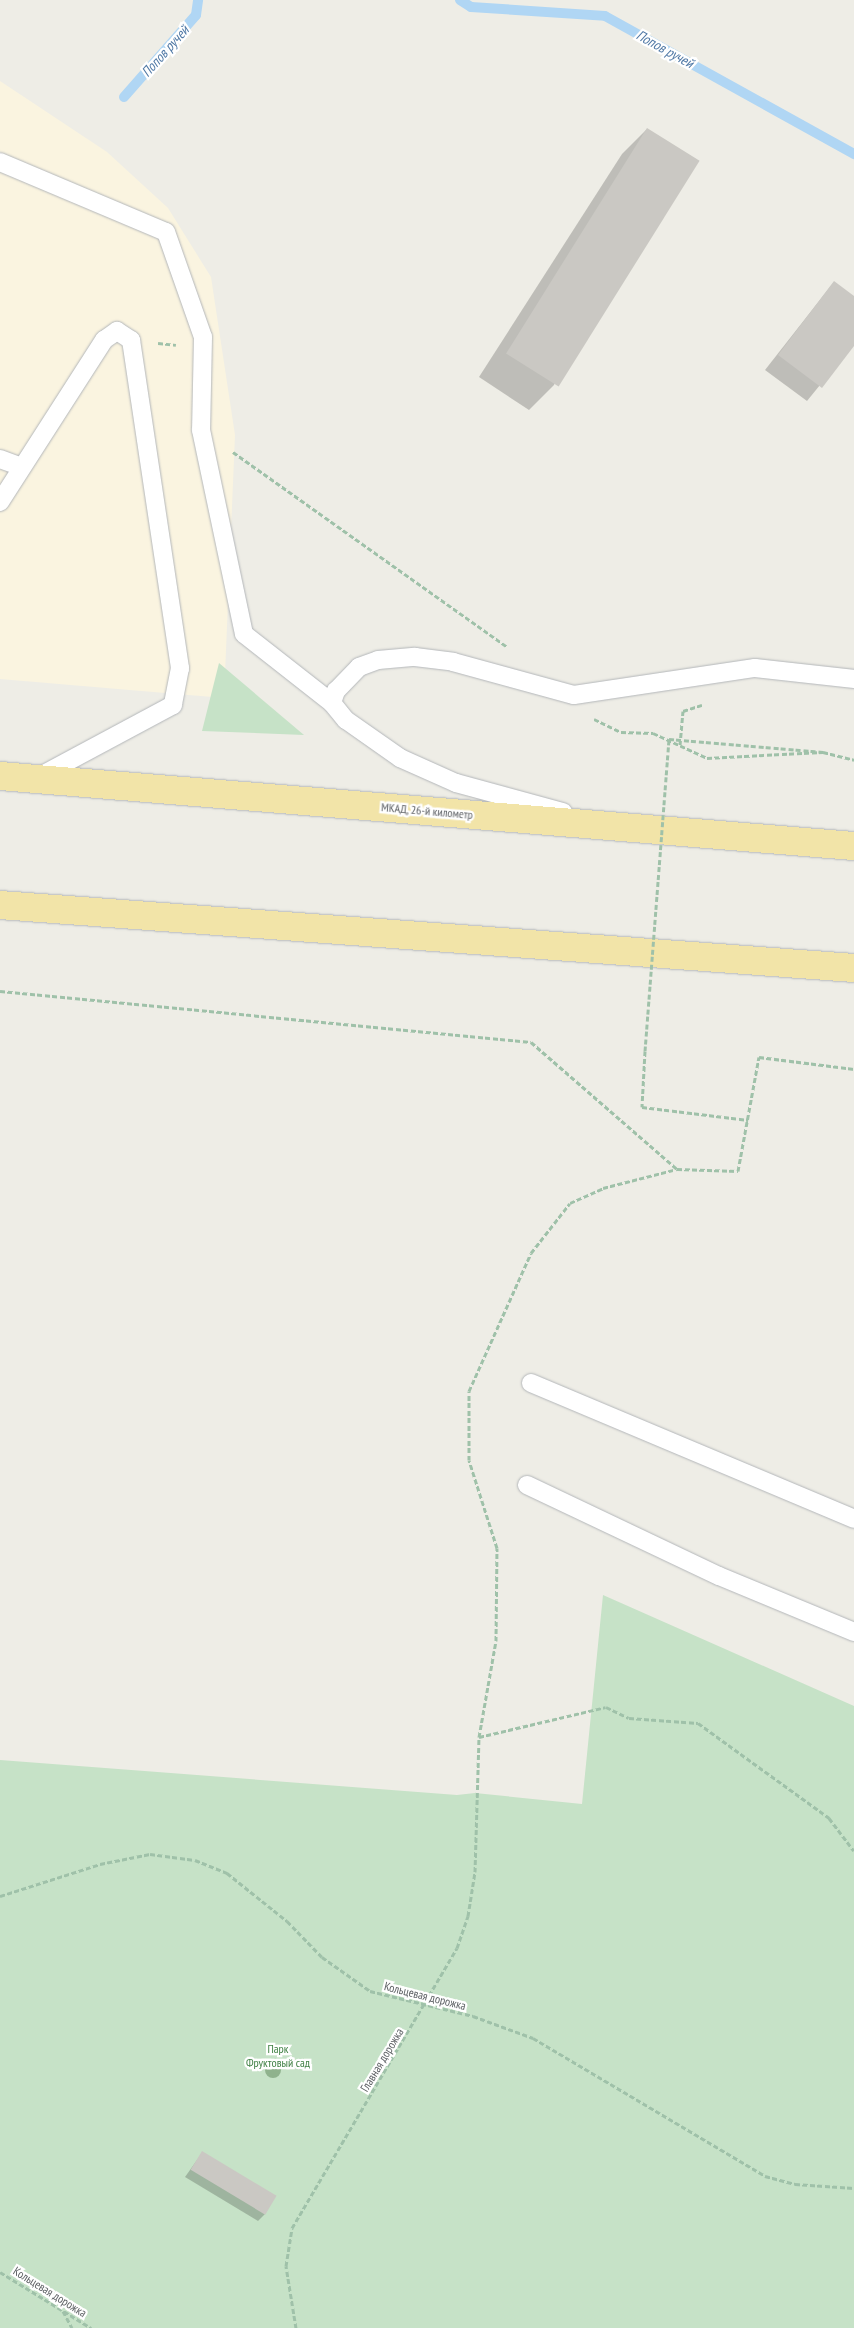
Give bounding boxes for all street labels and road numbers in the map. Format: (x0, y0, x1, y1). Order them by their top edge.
street label: МКАД, 26-й километр (380, 800, 474, 822)
street label: Кольцевая дорожка (383, 1979, 467, 2013)
street label: Главная дорожка (357, 2026, 407, 2094)
street label: Кольцевая дорожка (11, 2264, 89, 2320)

